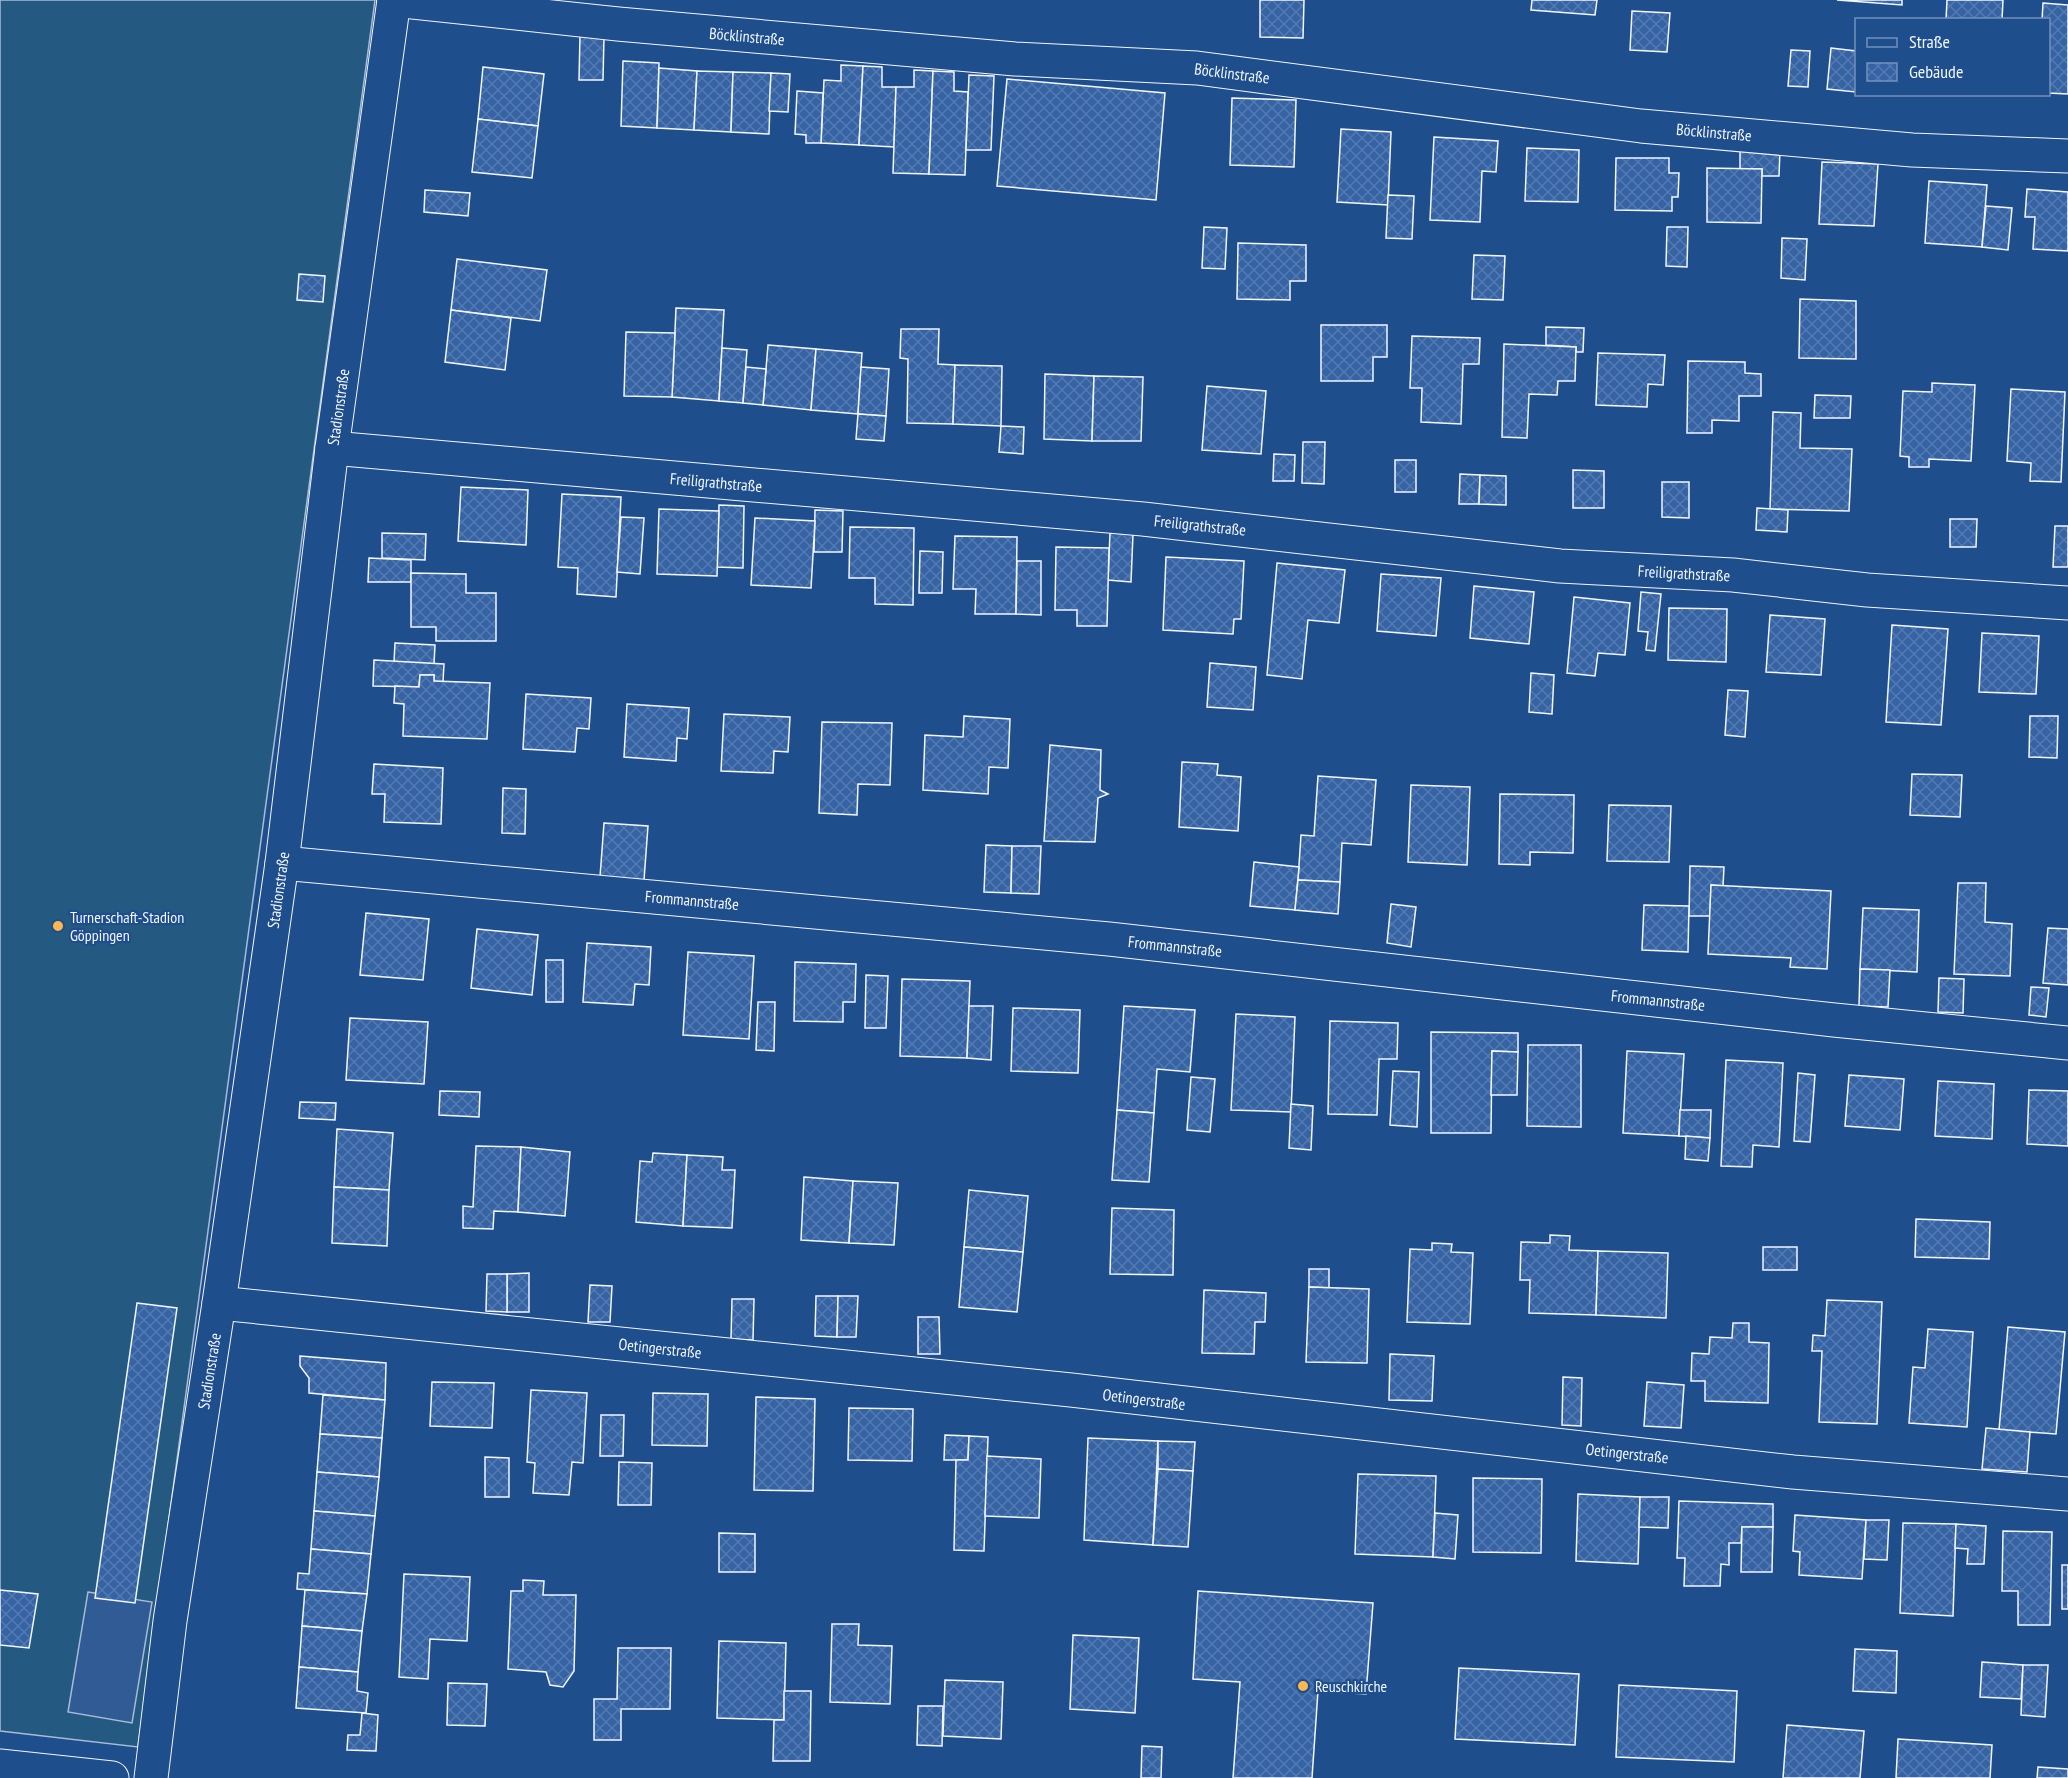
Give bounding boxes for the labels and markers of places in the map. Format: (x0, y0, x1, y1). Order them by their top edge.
place label: Turnerschaft-Stadion Göppingen (70, 907, 184, 945)
marker: Turnerschaft-Stadion Göppingen (51, 919, 65, 933)
place label: Reuschkirche (1315, 1676, 1387, 1696)
marker: Reuschkirche (1296, 1679, 1310, 1693)

